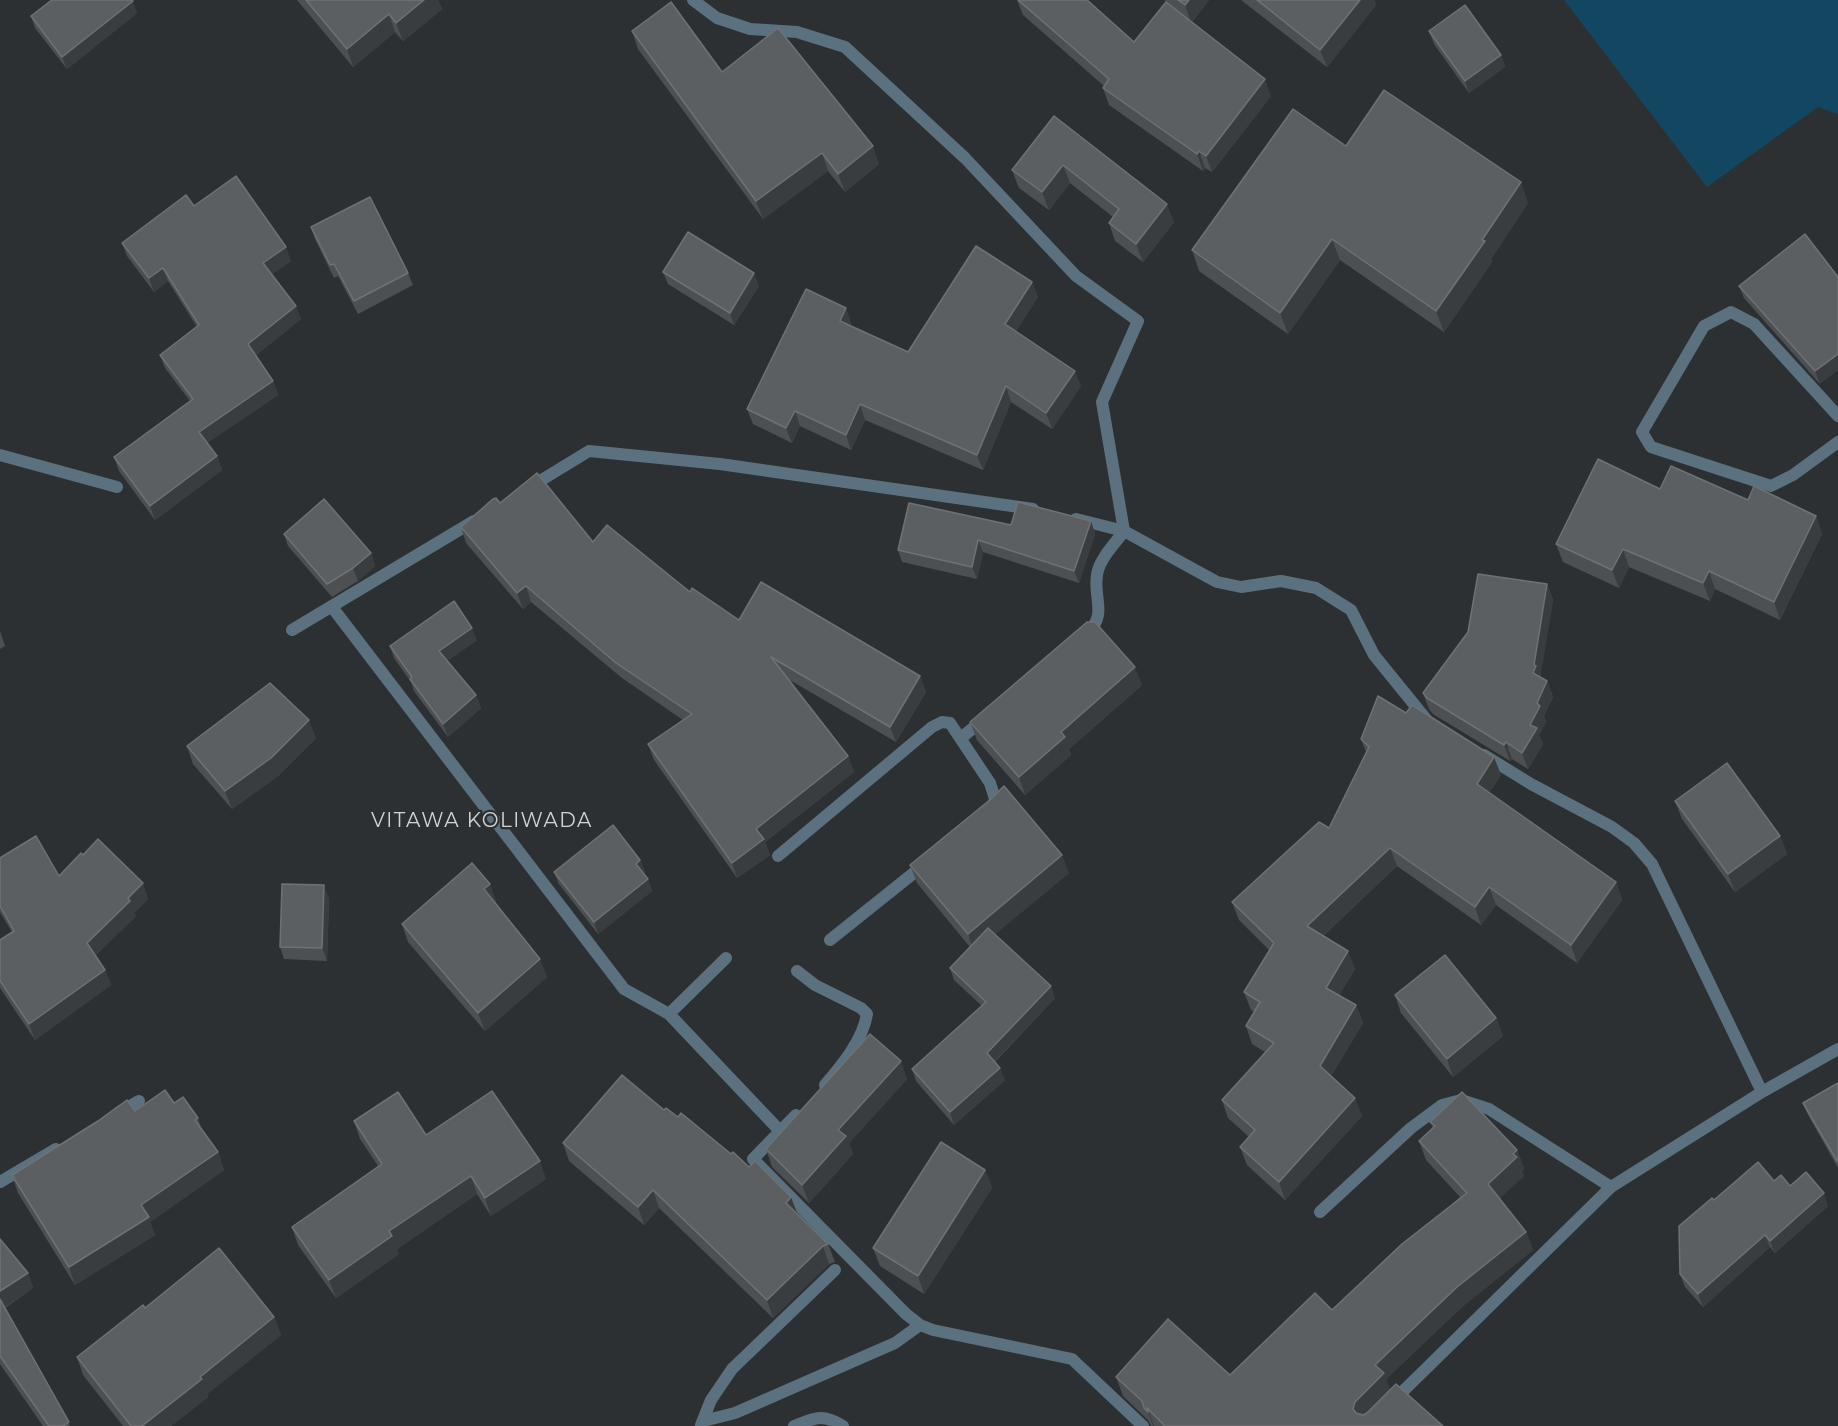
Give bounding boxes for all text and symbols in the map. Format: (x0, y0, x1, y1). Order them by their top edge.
district label: VITAWA KOLIWADA (371, 809, 593, 833)

